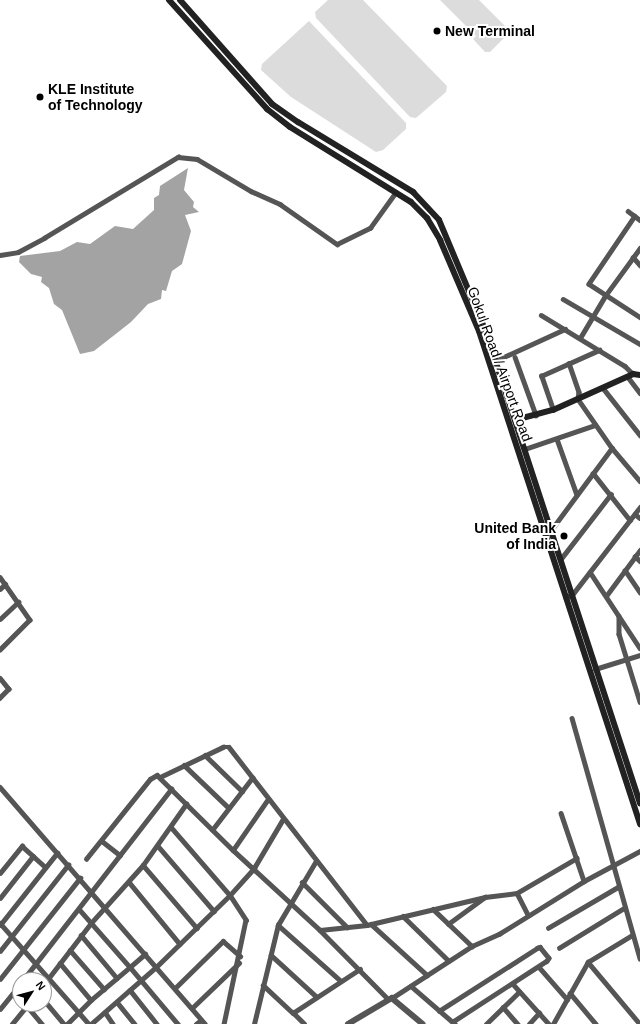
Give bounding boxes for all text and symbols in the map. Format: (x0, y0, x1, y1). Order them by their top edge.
place label: New Terminal (445, 23, 535, 39)
marker: New Terminal (432, 26, 442, 36)
place label: KLE Institute of Technology (48, 81, 143, 114)
marker: KLE Institute of Technology (35, 92, 45, 102)
street label: Gokul Road / Airport Road (464, 284, 536, 444)
place label: United Bank of India (474, 520, 556, 552)
marker: United Bank of India (559, 531, 569, 541)
north arrow (12, 972, 52, 1012)
text: N (34, 979, 48, 992)

